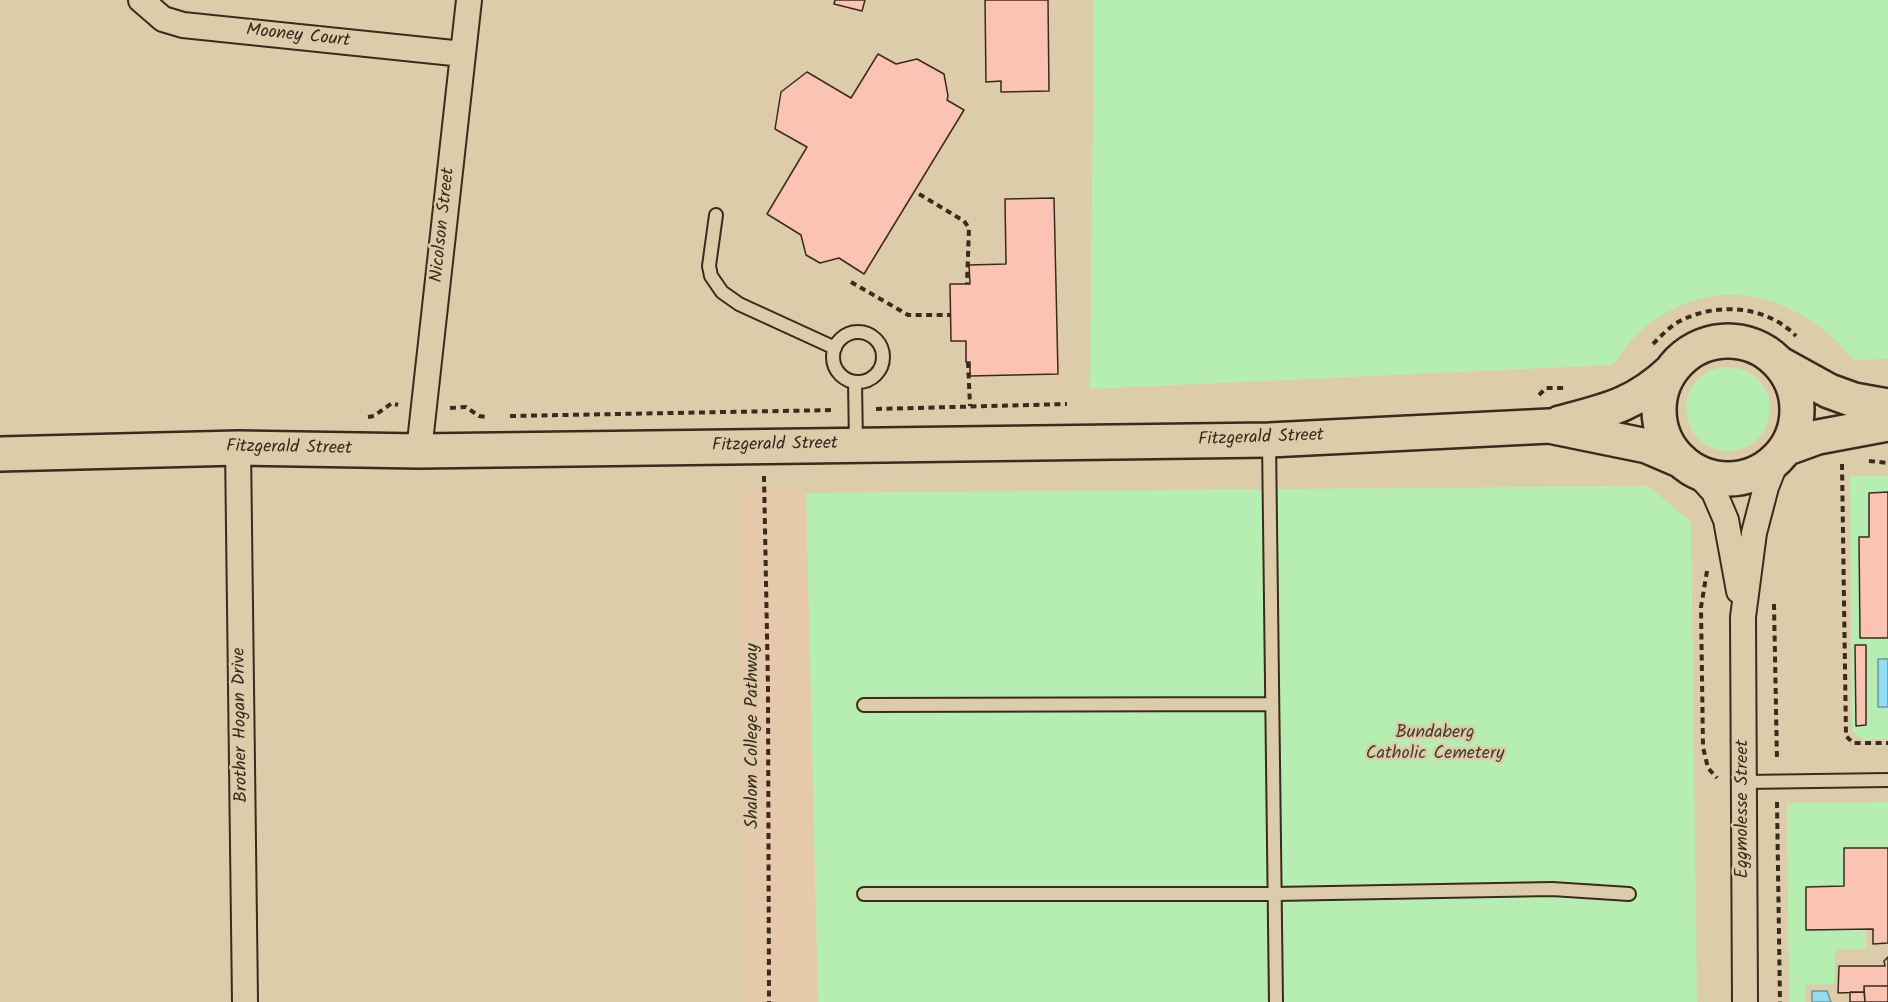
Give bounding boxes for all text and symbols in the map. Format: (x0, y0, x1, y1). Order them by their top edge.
street label: Mooney Court (245, 21, 351, 53)
street label: Nicolson Street (427, 167, 461, 283)
street label: Fitzgerald Street (1198, 426, 1324, 452)
street label: Fitzgerald Street (712, 434, 838, 458)
street label: Fitzgerald Street (226, 437, 352, 461)
street label: Shalom College Pathway (743, 643, 765, 829)
street label: Brother Hogan Drive (230, 647, 254, 803)
park label: Bundaberg Catholic Cemetery (1366, 723, 1504, 766)
street label: Eggmolesse Street (1733, 740, 1755, 878)

